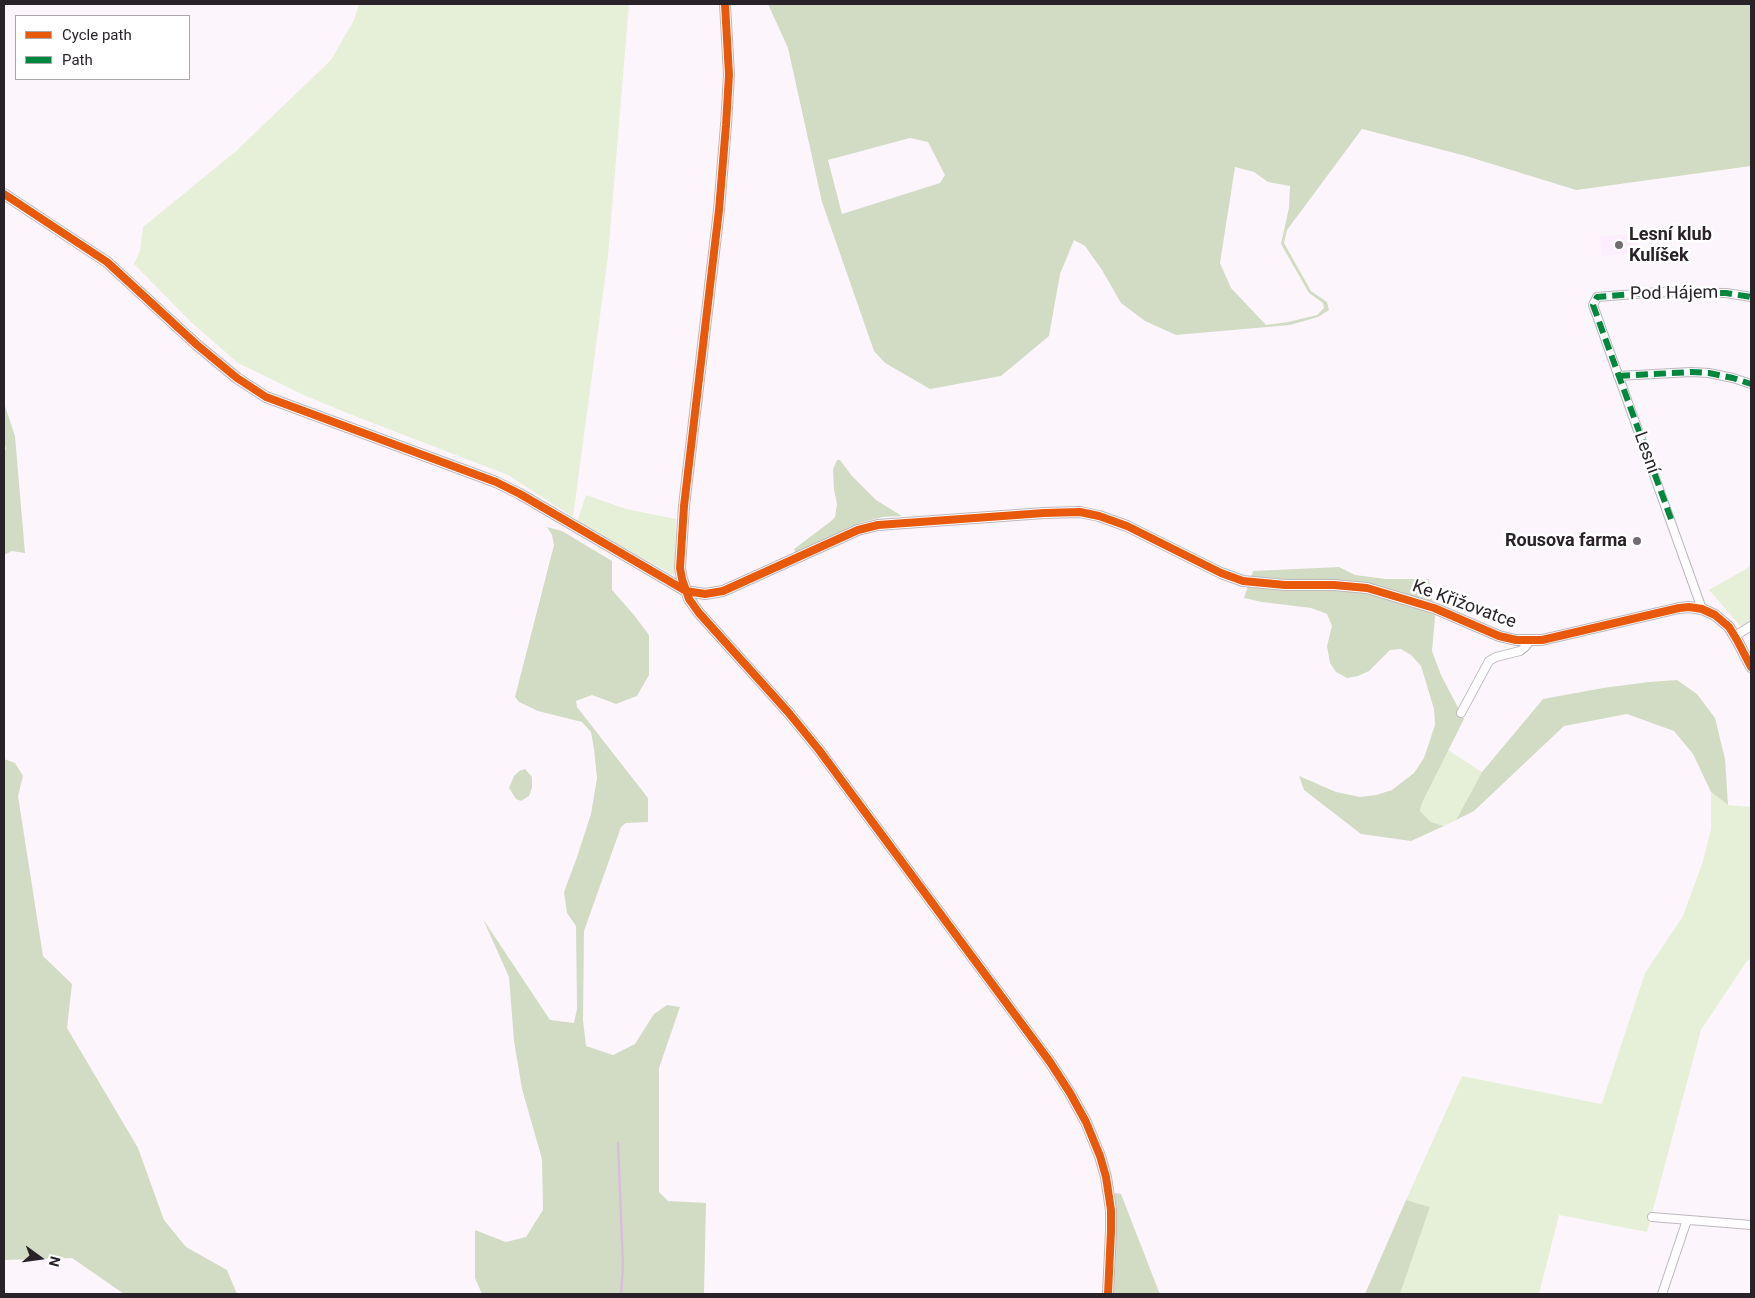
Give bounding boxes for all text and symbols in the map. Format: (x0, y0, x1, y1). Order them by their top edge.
legend (15, 15, 190, 80)
text: Cycle path (62, 26, 132, 44)
text: Path (62, 51, 93, 69)
place label: Lesní klub Kulíšek (1629, 224, 1712, 266)
marker: Lesní klub Kulíšek (1613, 239, 1625, 251)
street label: Pod Hájem (1630, 282, 1718, 306)
street label: Lesní (1629, 429, 1663, 477)
place label: Rousova farma (1505, 530, 1627, 552)
marker: Rousova farma (1631, 535, 1643, 547)
street label: Ke Křižovatce (1409, 576, 1519, 634)
north arrow (15, 1233, 65, 1283)
text: N (46, 1255, 64, 1268)

